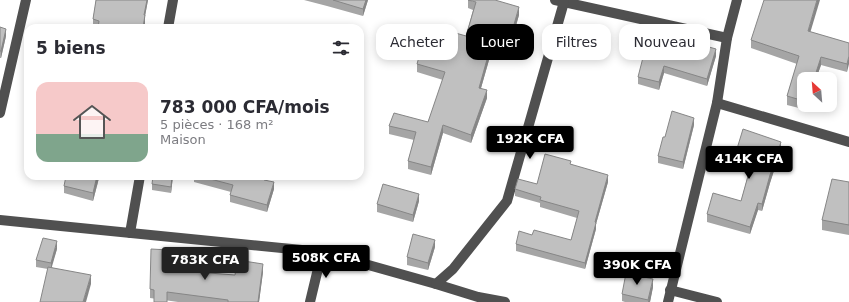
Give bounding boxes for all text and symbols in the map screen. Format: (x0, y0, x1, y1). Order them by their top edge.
chip: Acheter (376, 24, 458, 60)
chip: Louer (466, 24, 534, 60)
chip: Filtres (542, 24, 611, 60)
chip: Nouveau (619, 24, 710, 60)
icon: filters (330, 37, 352, 59)
text: 5 biens (36, 38, 106, 58)
north arrow (797, 72, 837, 112)
map controls (797, 72, 837, 112)
text: 783 000 CFA/mois (160, 97, 330, 117)
icon: home (68, 98, 116, 146)
text: 5 pièces · 168 m² (160, 117, 273, 132)
pin: 192K CFA (489, 126, 571, 160)
text: 192K CFA (496, 131, 564, 146)
text: Maison (160, 132, 206, 147)
pin: 414K CFA (708, 146, 790, 180)
text: 414K CFA (715, 151, 783, 166)
pin: 508K CFA (285, 245, 367, 279)
pin: 783K CFA (164, 247, 246, 281)
text: 508K CFA (292, 250, 360, 265)
text: 783K CFA (171, 252, 239, 267)
pin: 390K CFA (596, 252, 678, 286)
text: 390K CFA (603, 257, 671, 272)

